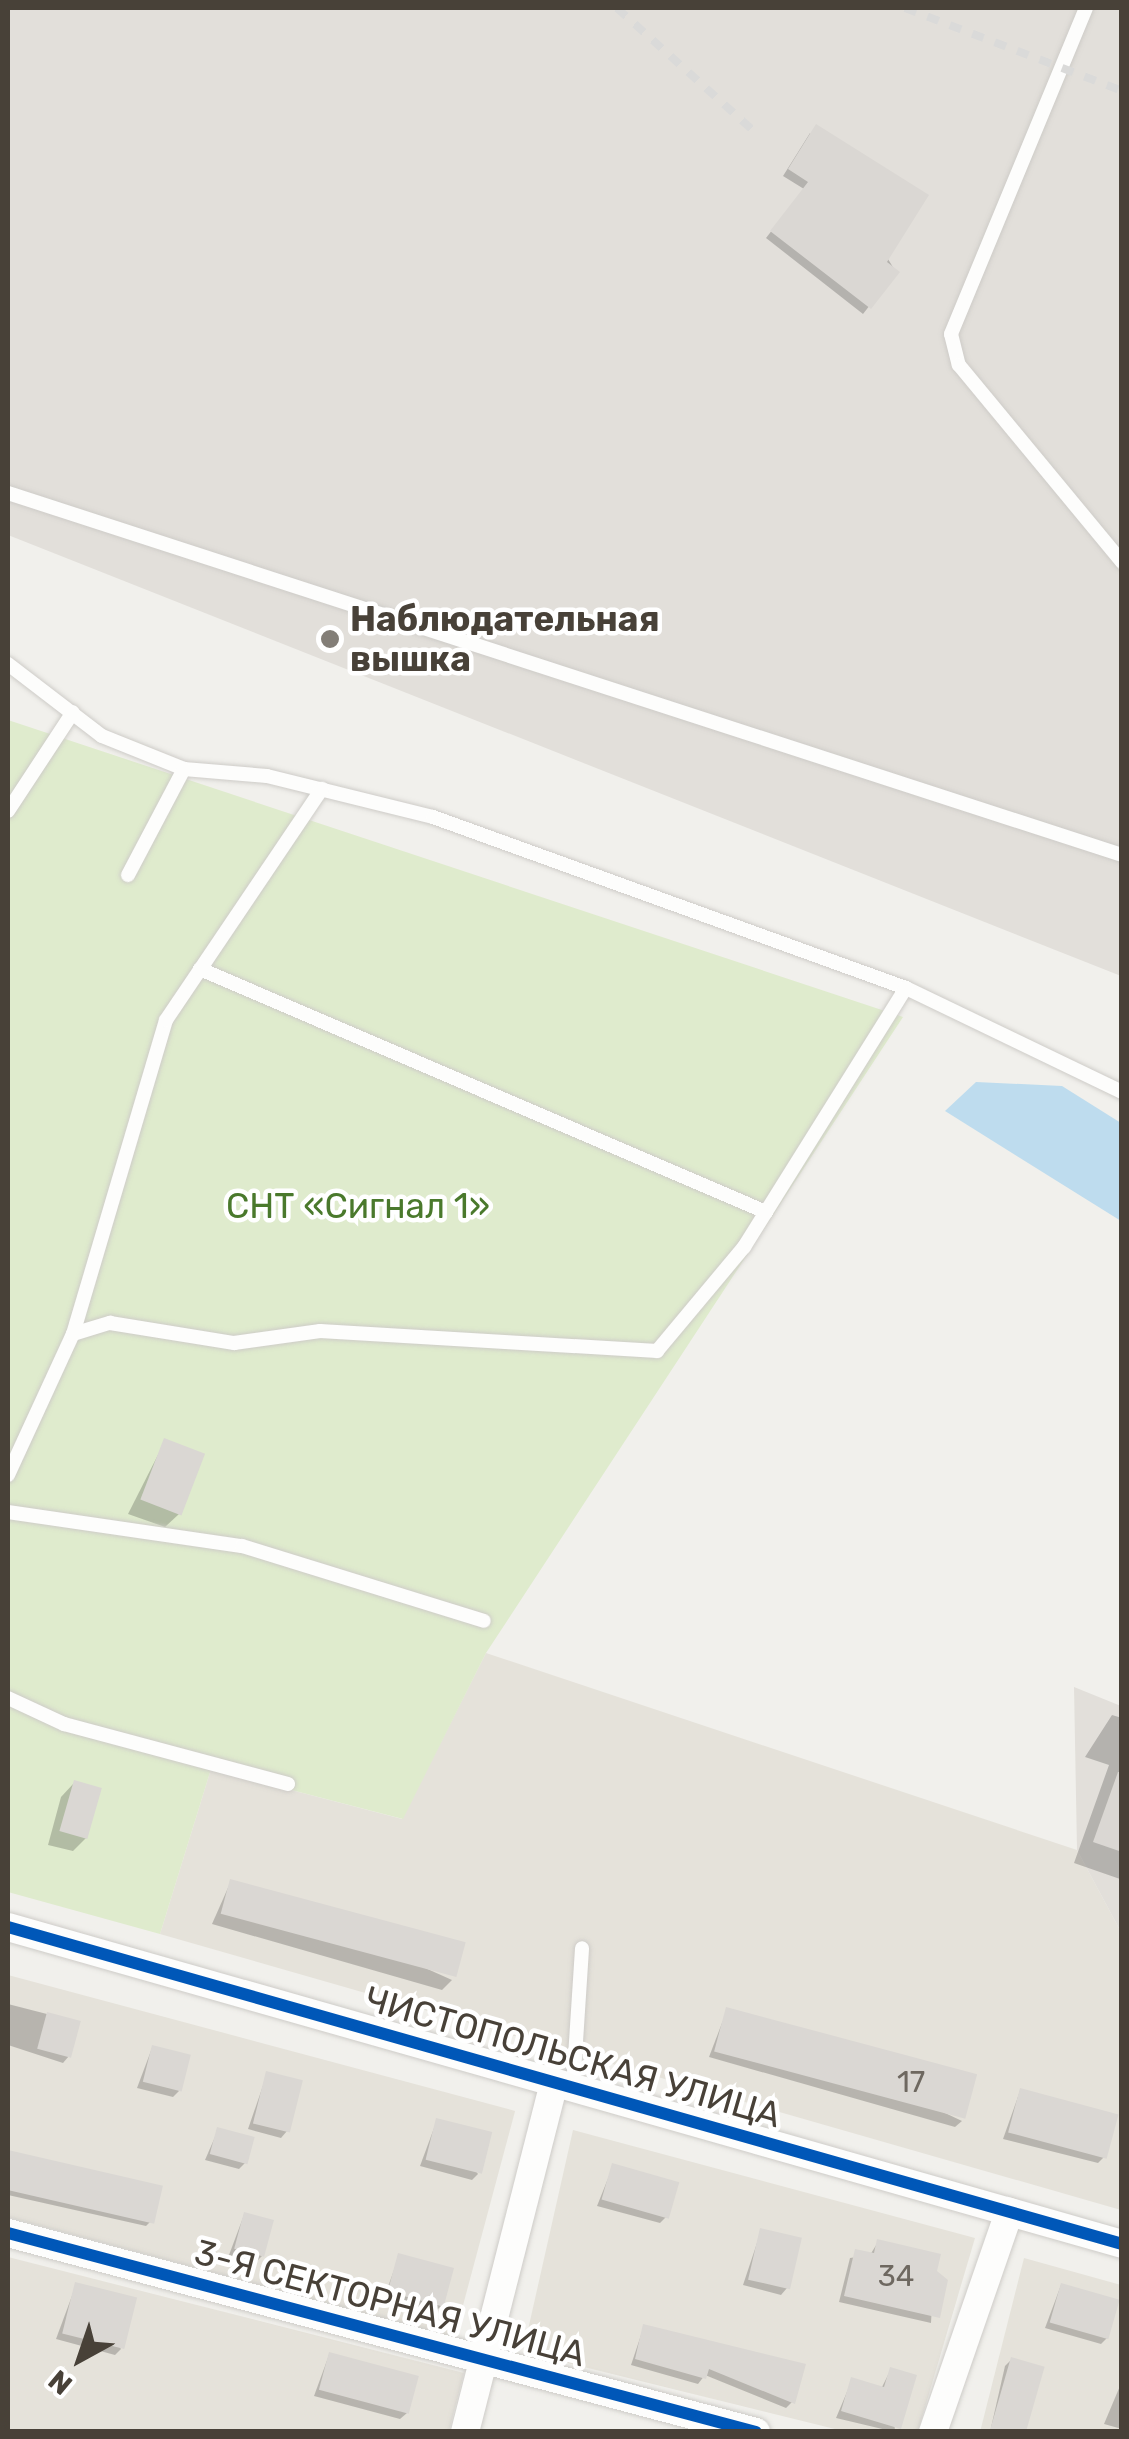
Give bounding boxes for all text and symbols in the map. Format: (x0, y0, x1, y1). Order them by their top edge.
place label: Наблюдательная вышка (350, 598, 660, 680)
marker: Наблюдательная вышка (319, 628, 341, 650)
park label: СНТ «Сигнал 1» (226, 1185, 490, 1227)
street label: ЧИСТОПОЛЬСКАЯ УЛИЦА (360, 1977, 786, 2137)
house number: 17 (897, 2064, 925, 2100)
street label: 3-Я СЕКТОРНАЯ УЛИЦА (190, 2231, 590, 2375)
house number: 34 (878, 2258, 914, 2294)
north arrow (30, 2309, 130, 2409)
text: N (42, 2363, 79, 2401)

